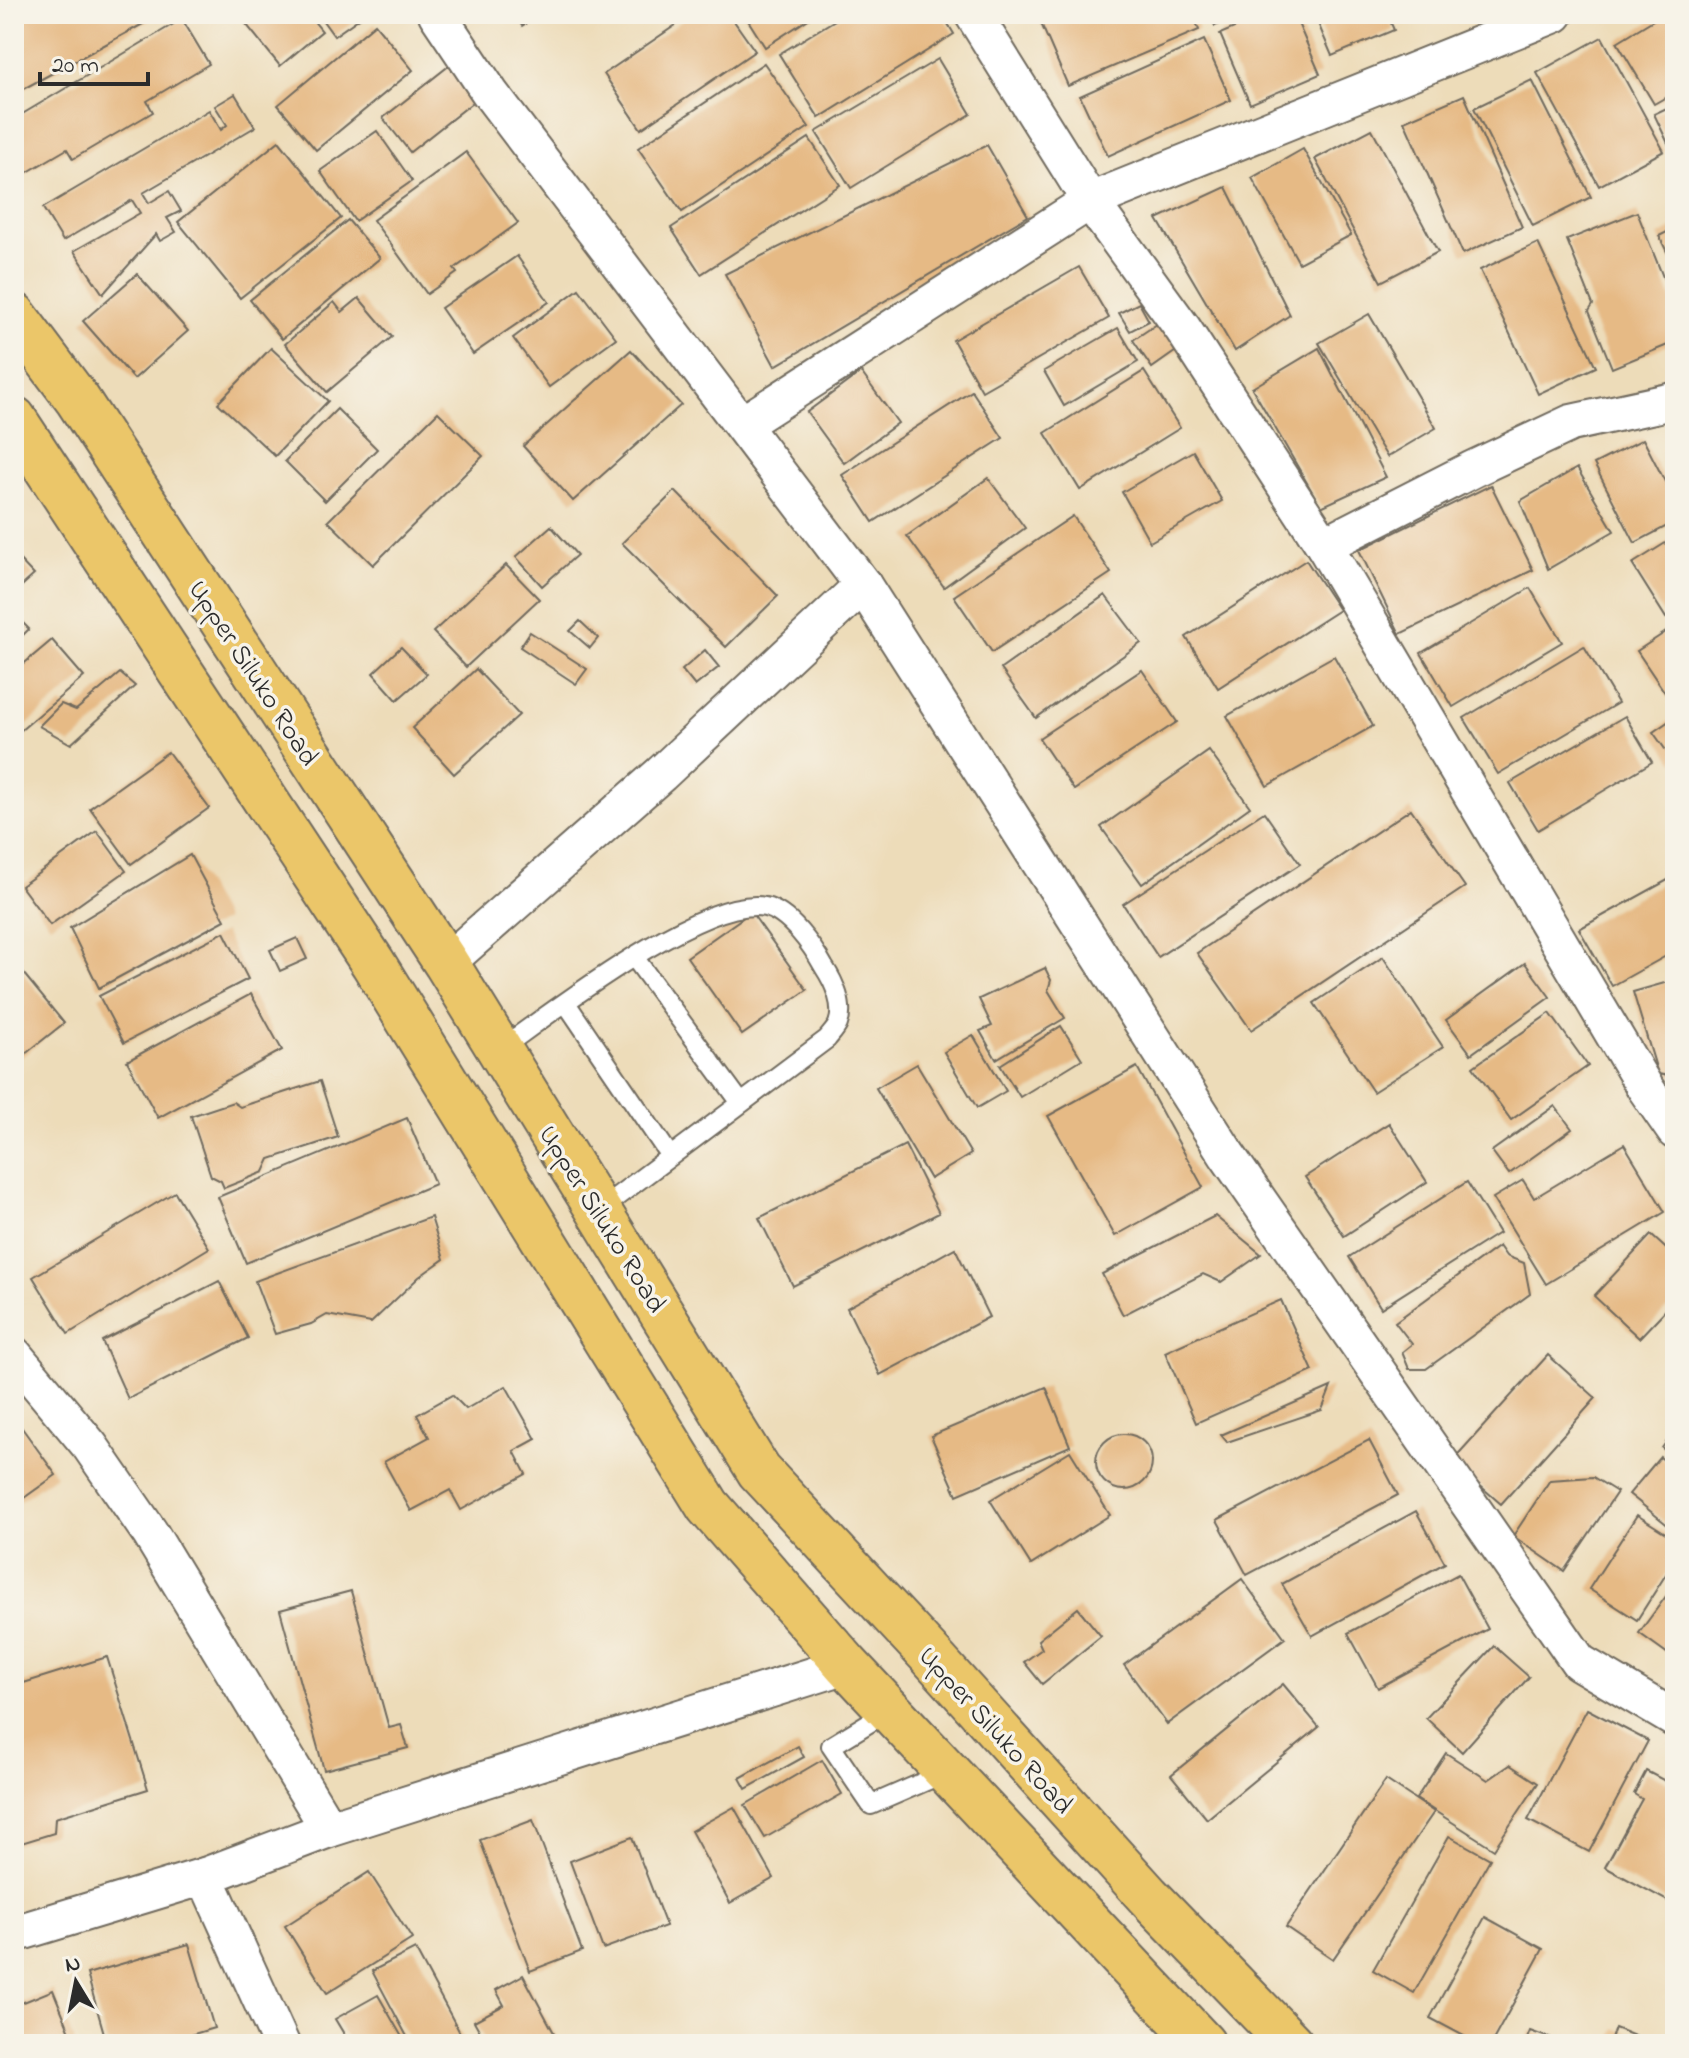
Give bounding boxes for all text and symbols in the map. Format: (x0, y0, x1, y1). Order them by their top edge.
scale bar (40, 36, 148, 86)
text: 20 m (52, 49, 99, 84)
street label: Upper Siluko Road (176, 573, 328, 775)
street label: Upper Siluko Road (527, 1118, 675, 1322)
street label: Upper Siluko Road (907, 1638, 1082, 1825)
north arrow (36, 1942, 116, 2022)
text: N (63, 1948, 83, 1982)

